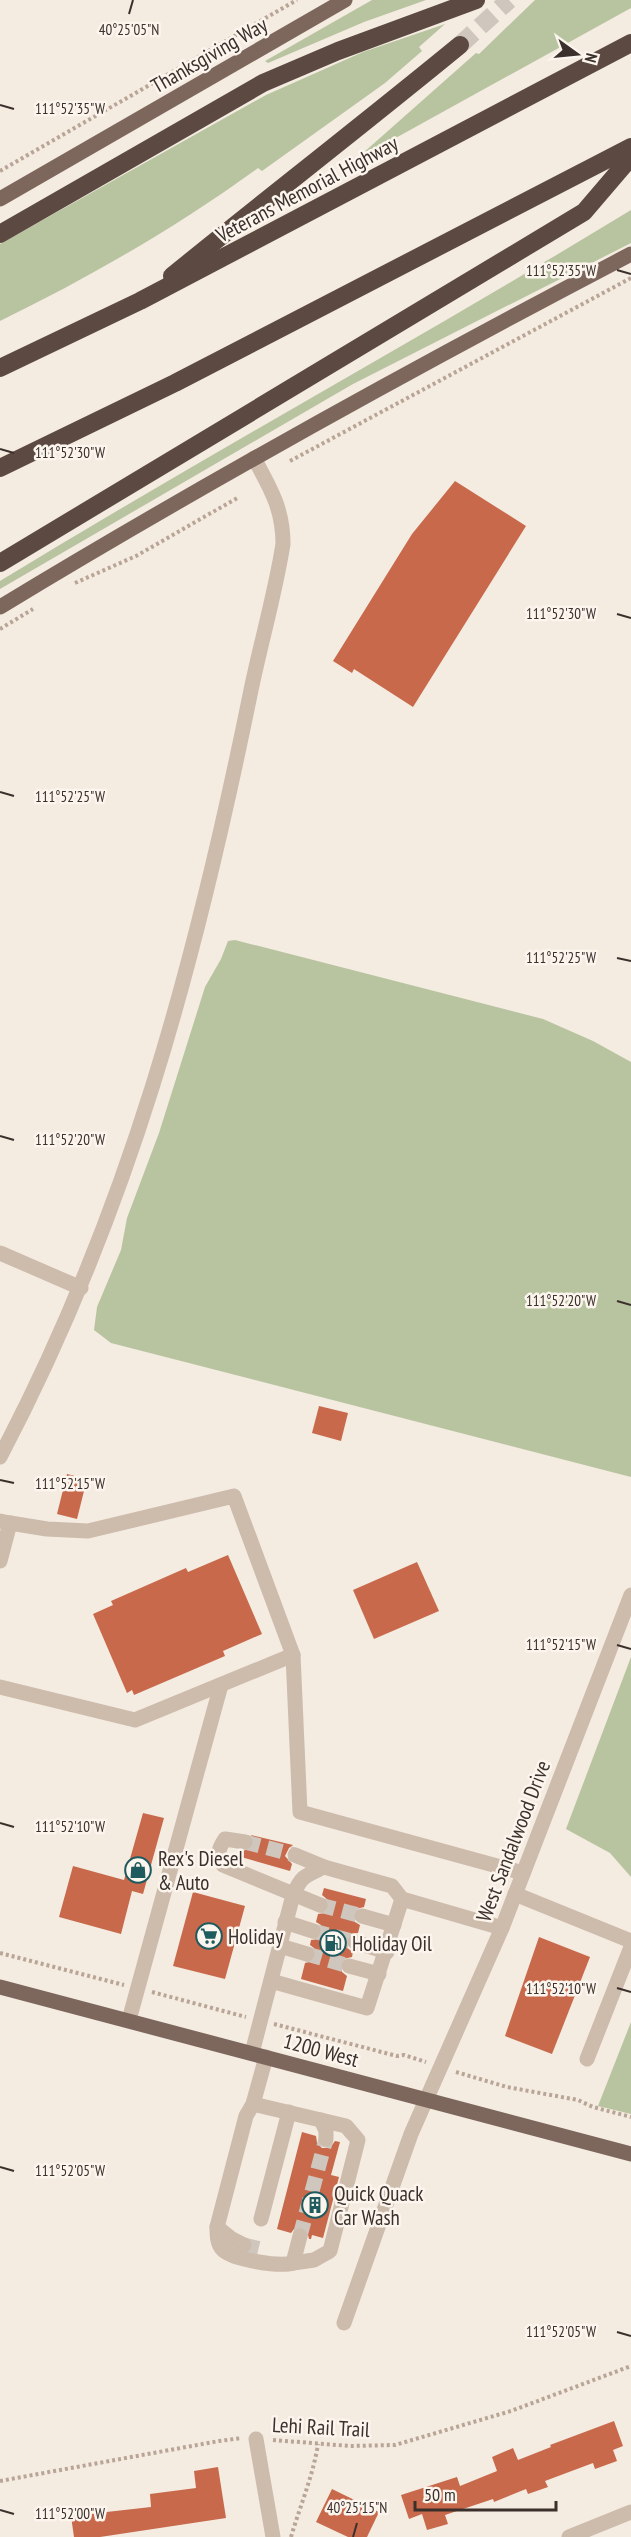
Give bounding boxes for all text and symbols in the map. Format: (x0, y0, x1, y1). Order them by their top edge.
street label: Thanksgiving Way (146, 11, 272, 99)
text: 40°25'05"N (99, 20, 159, 39)
north arrow (547, 24, 607, 84)
text: N (581, 51, 602, 65)
text: 111°52'35"W (35, 99, 105, 118)
street label: Veterans Memorial Highway (210, 130, 403, 249)
text: 111°52'35"W (526, 261, 596, 280)
text: 111°52'30"W (35, 443, 105, 462)
text: 111°52'30"W (526, 604, 596, 623)
text: 111°52'25"W (35, 787, 105, 806)
text: 111°52'25"W (526, 948, 596, 967)
text: 111°52'20"W (35, 1130, 105, 1149)
text: 111°52'20"W (526, 1291, 596, 1310)
text: 111°52'15"W (35, 1474, 105, 1493)
text: 111°52'15"W (526, 1635, 596, 1654)
street label: West Sandalwood Drive (470, 1757, 556, 1925)
text: 111°52'10"W (35, 1817, 105, 1836)
place label: Rex's Diesel & Auto (158, 1845, 243, 1896)
shop icon: Rex's Diesel & Auto (123, 1855, 153, 1885)
supermarket icon: Holiday (194, 1921, 224, 1951)
place label: Holiday (228, 1923, 283, 1950)
fuel station icon: Holiday Oil (318, 1928, 348, 1958)
place label: Holiday Oil (352, 1930, 432, 1957)
text: 111°52'10"W (526, 1979, 596, 1998)
street label: 1200 West (280, 2027, 362, 2073)
text: 111°52'05"W (35, 2161, 105, 2180)
place label: Quick Quack Car Wash (334, 2180, 423, 2231)
building icon: Quick Quack Car Wash (300, 2190, 330, 2220)
text: 111°52'05"W (526, 2322, 596, 2341)
street label: Lehi Rail Trail (271, 2411, 371, 2443)
scale bar (415, 2474, 556, 2512)
text: 50 m (424, 2483, 456, 2506)
text: 40°25'15"N (327, 2498, 387, 2517)
text: 111°52'00"W (35, 2504, 105, 2523)

